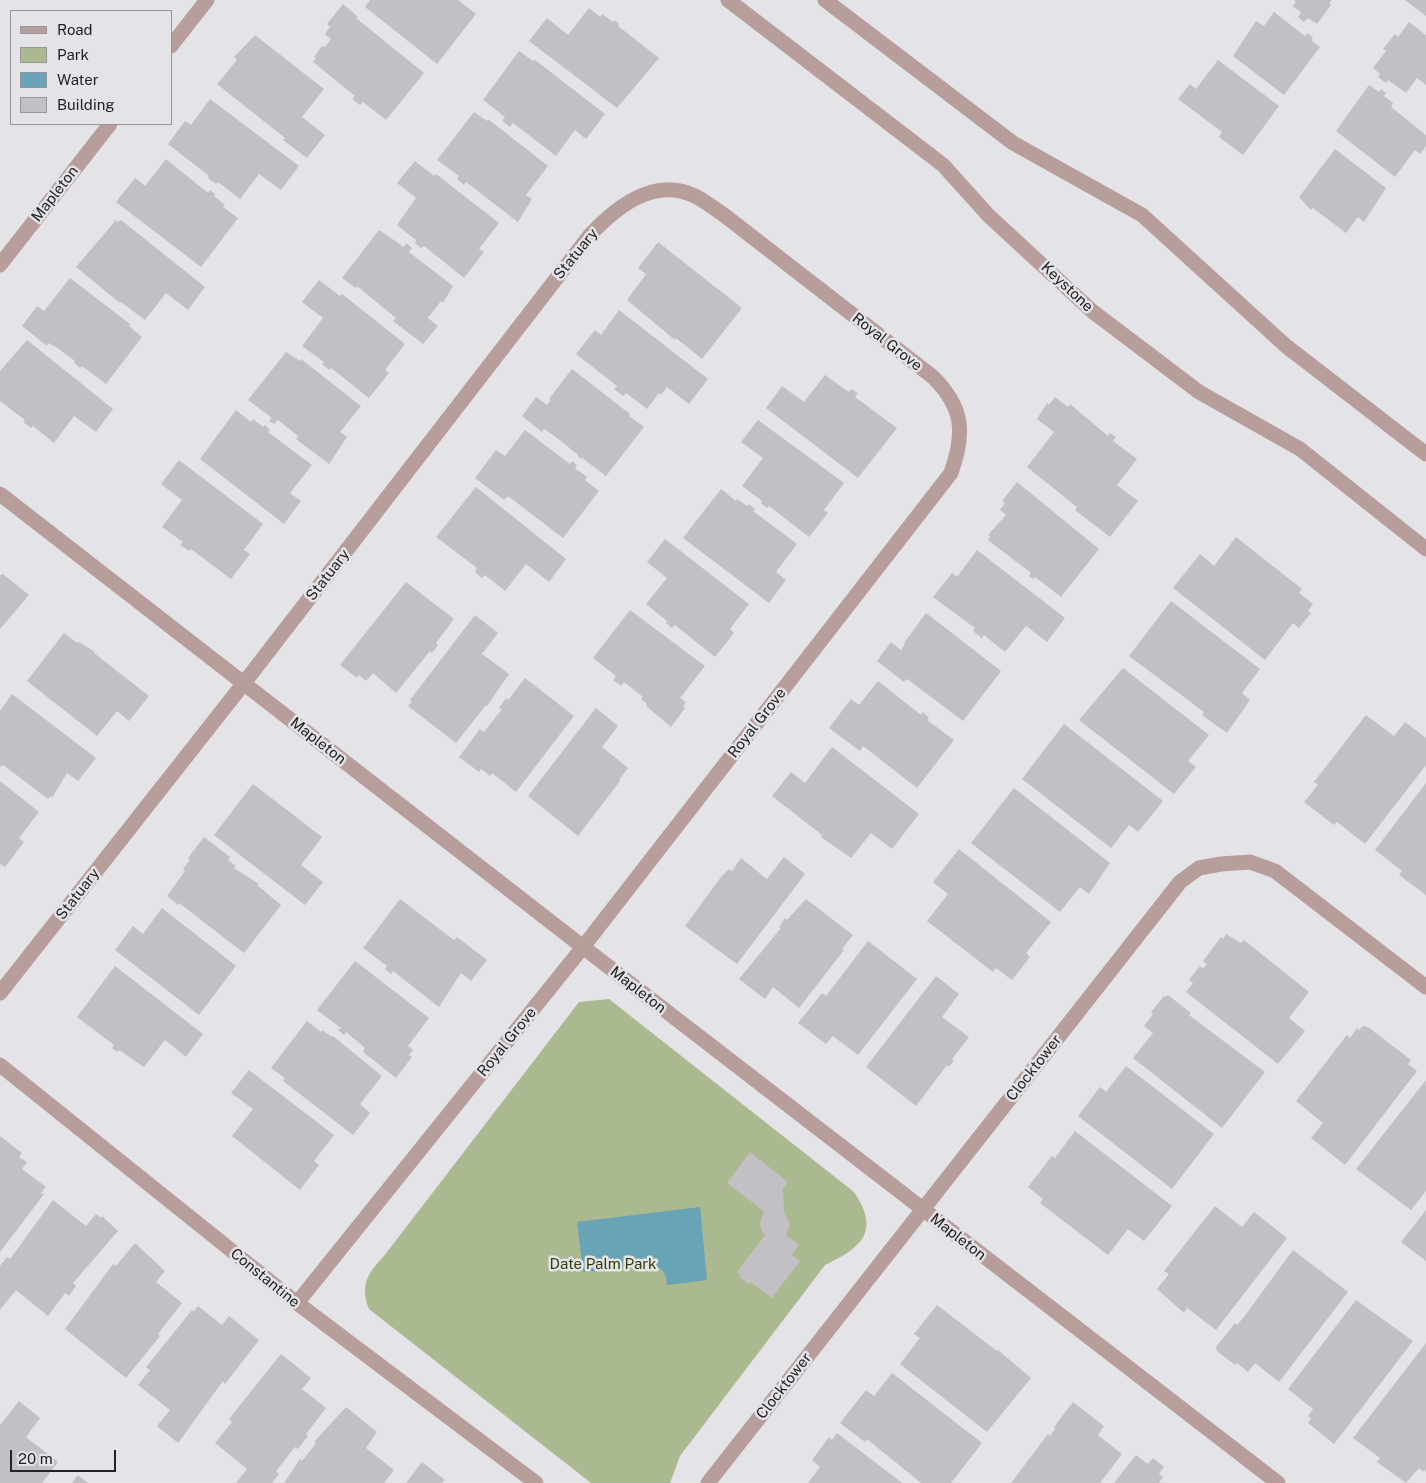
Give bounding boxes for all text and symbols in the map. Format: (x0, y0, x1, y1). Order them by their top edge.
legend (10, 10, 172, 125)
text: Road (57, 21, 93, 38)
text: Park (57, 46, 89, 63)
text: Water (57, 71, 99, 88)
text: Building (57, 96, 115, 113)
street label: Mapleton (28, 163, 82, 225)
street label: Statuary (550, 225, 602, 283)
street label: Keystone (1037, 258, 1097, 316)
street label: Royal Grove (849, 309, 925, 375)
street label: Statuary (302, 546, 354, 604)
street label: Royal Grove (724, 685, 790, 761)
street label: Mapleton (287, 714, 349, 768)
street label: Statuary (52, 865, 104, 923)
street label: Mapleton (607, 963, 669, 1017)
street label: Royal Grove (474, 1004, 540, 1080)
street label: Clocktower (1003, 1031, 1065, 1105)
street label: Mapleton (927, 1210, 989, 1264)
street label: Constantine (227, 1245, 303, 1311)
park label: Date Palm Park (550, 1255, 656, 1273)
street label: Clocktower (753, 1349, 815, 1423)
scale bar (12, 1440, 119, 1472)
text: 20 m (18, 1450, 53, 1467)

